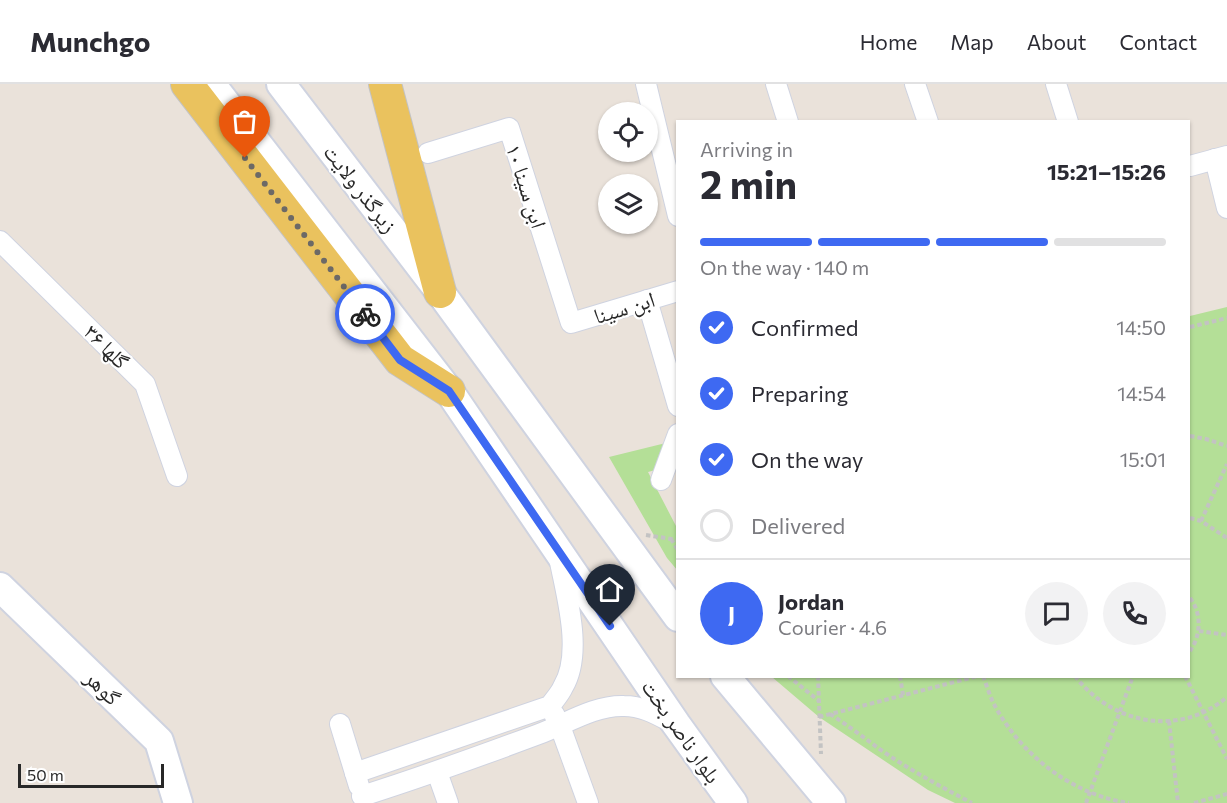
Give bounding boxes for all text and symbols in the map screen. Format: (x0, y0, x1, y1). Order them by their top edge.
text: Munchgo (30, 24, 151, 58)
text: Home (860, 29, 917, 54)
text: Map (950, 29, 994, 54)
text: About (1027, 29, 1086, 54)
text: Contact (1119, 29, 1197, 54)
pin (219, 96, 270, 158)
map controls (598, 102, 658, 234)
button: locate (598, 102, 658, 162)
icon: bag (228, 105, 261, 138)
text: Arriving in (700, 137, 793, 161)
street label: زیرگذر ولایت (318, 139, 404, 237)
street label: ابن سینا ۱۰ (500, 141, 553, 232)
text: 15:21–15:26 (1047, 158, 1166, 185)
text: 2 min (700, 159, 797, 207)
button: layers (598, 174, 658, 234)
text: On the way · 140 m (700, 255, 869, 279)
courier (335, 284, 395, 344)
street label: ابن سینا (590, 285, 658, 330)
icon: bike (349, 298, 382, 331)
icon: check (700, 311, 733, 344)
text: Confirmed (751, 314, 858, 341)
text: 14:50 (1116, 315, 1166, 339)
street label: ۳۶ گلها (79, 318, 135, 374)
icon: check (700, 377, 733, 410)
text: Preparing (751, 380, 848, 407)
text: 14:54 (1117, 381, 1166, 405)
icon: check (700, 443, 733, 476)
text: On the way (751, 446, 863, 473)
text: 15:01 (1120, 447, 1166, 471)
text: Delivered (751, 512, 845, 539)
pin (584, 564, 635, 626)
icon: home (593, 573, 626, 606)
button: chat (1025, 582, 1088, 645)
button: phone (1103, 582, 1166, 645)
text: Jordan (778, 588, 844, 615)
text: J (728, 600, 735, 627)
text: Courier · 4.6 (778, 615, 887, 639)
street label: گوهر (79, 663, 127, 710)
street label: بلوار ناصر بخت (636, 674, 728, 788)
scale bar (18, 761, 164, 788)
text: 50 m (27, 765, 64, 784)

